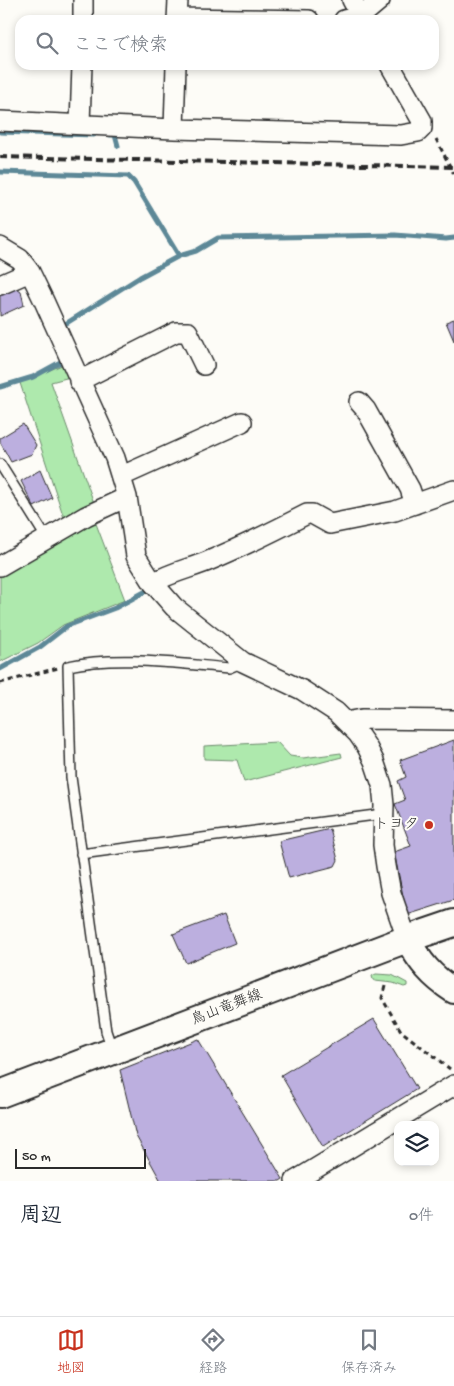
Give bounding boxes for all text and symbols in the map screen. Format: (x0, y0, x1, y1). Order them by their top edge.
search box (15, 15, 439, 70)
icon: search (33, 29, 61, 57)
text: ここで検索 (73, 35, 168, 58)
place label: トヨタ (374, 816, 419, 834)
marker: トヨタ (423, 819, 435, 831)
street label: 鳥山竜舞線 (188, 985, 265, 1030)
map controls (394, 1121, 439, 1166)
button: layers (394, 1121, 439, 1166)
scale bar (15, 1146, 146, 1169)
text: 50 m (22, 1149, 51, 1166)
text: 周辺 (20, 1205, 62, 1230)
text: 0件 (409, 1208, 434, 1227)
tab: 地図 (57, 1326, 85, 1378)
tab: 経路 (199, 1326, 227, 1378)
tab: 保存済み (341, 1326, 397, 1378)

